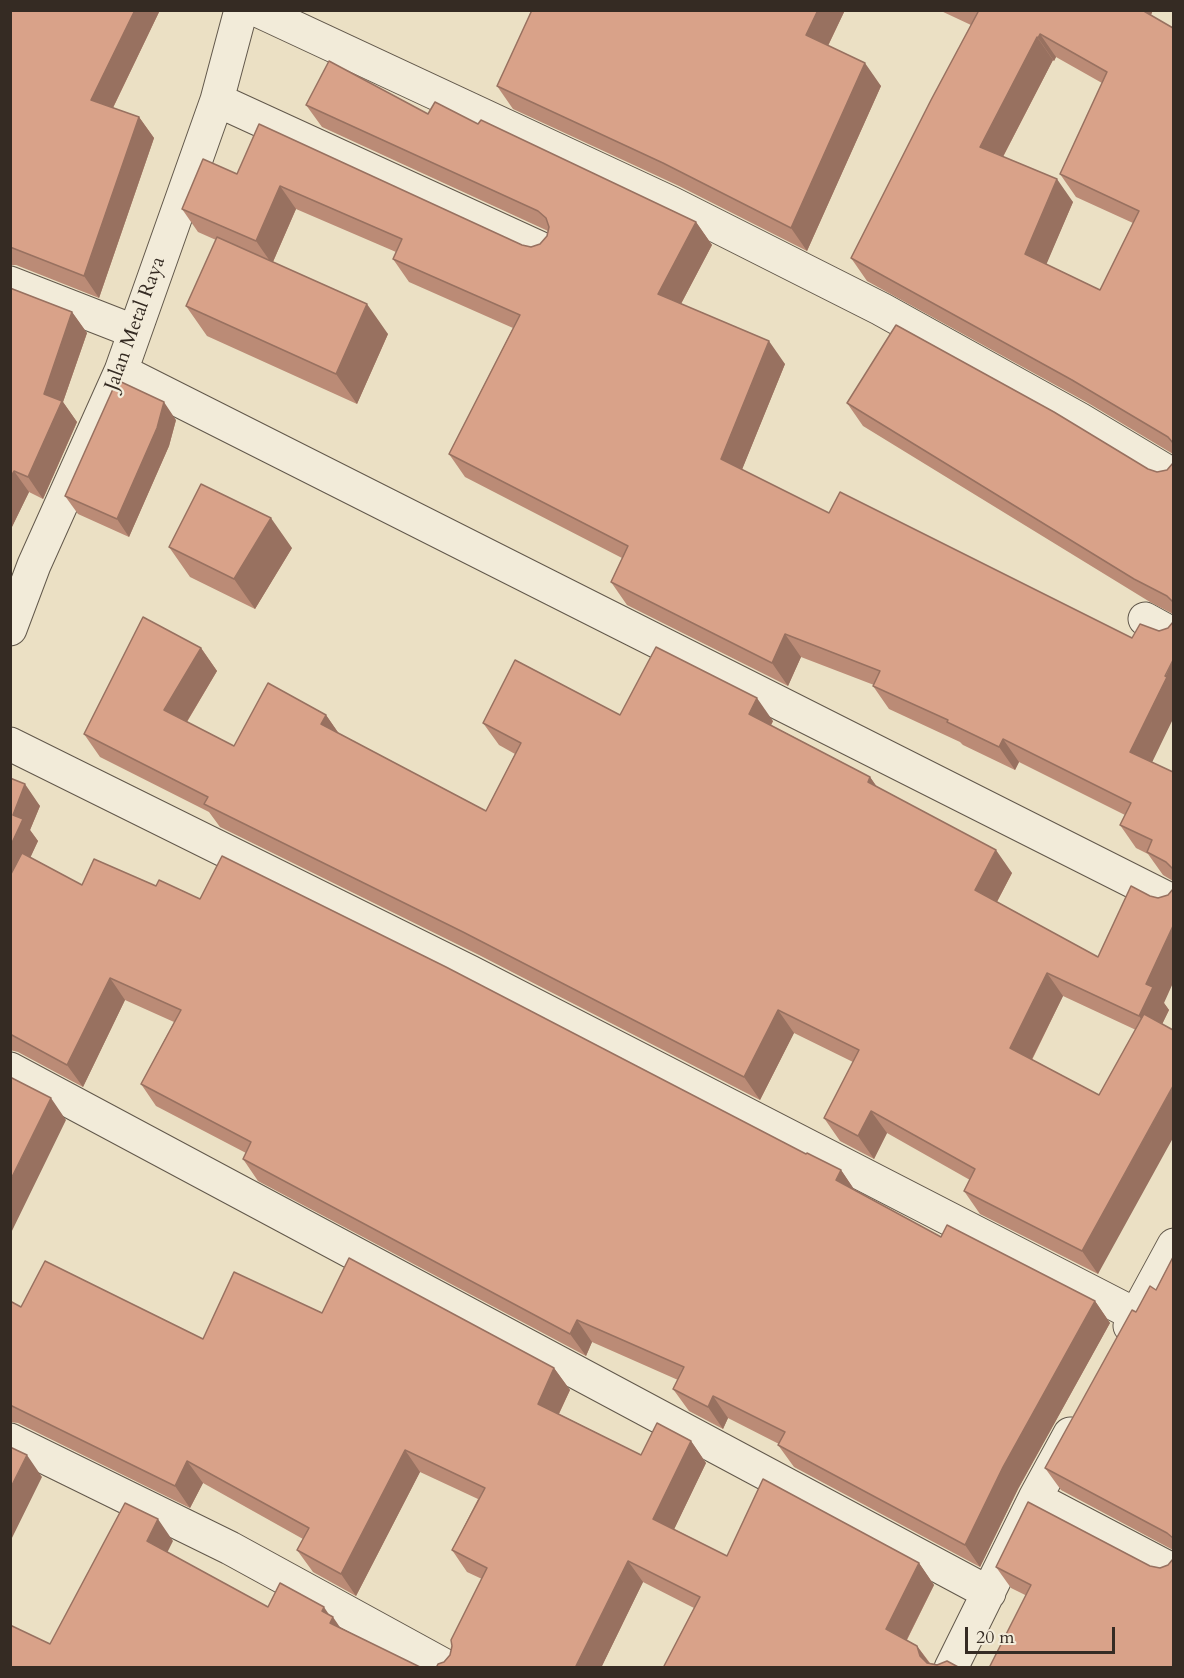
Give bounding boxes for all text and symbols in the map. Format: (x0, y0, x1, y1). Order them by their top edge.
street label: Jalan Metal Raya (101, 254, 171, 394)
scale bar (968, 1615, 1118, 1653)
text: 20 m (976, 1625, 1015, 1650)

